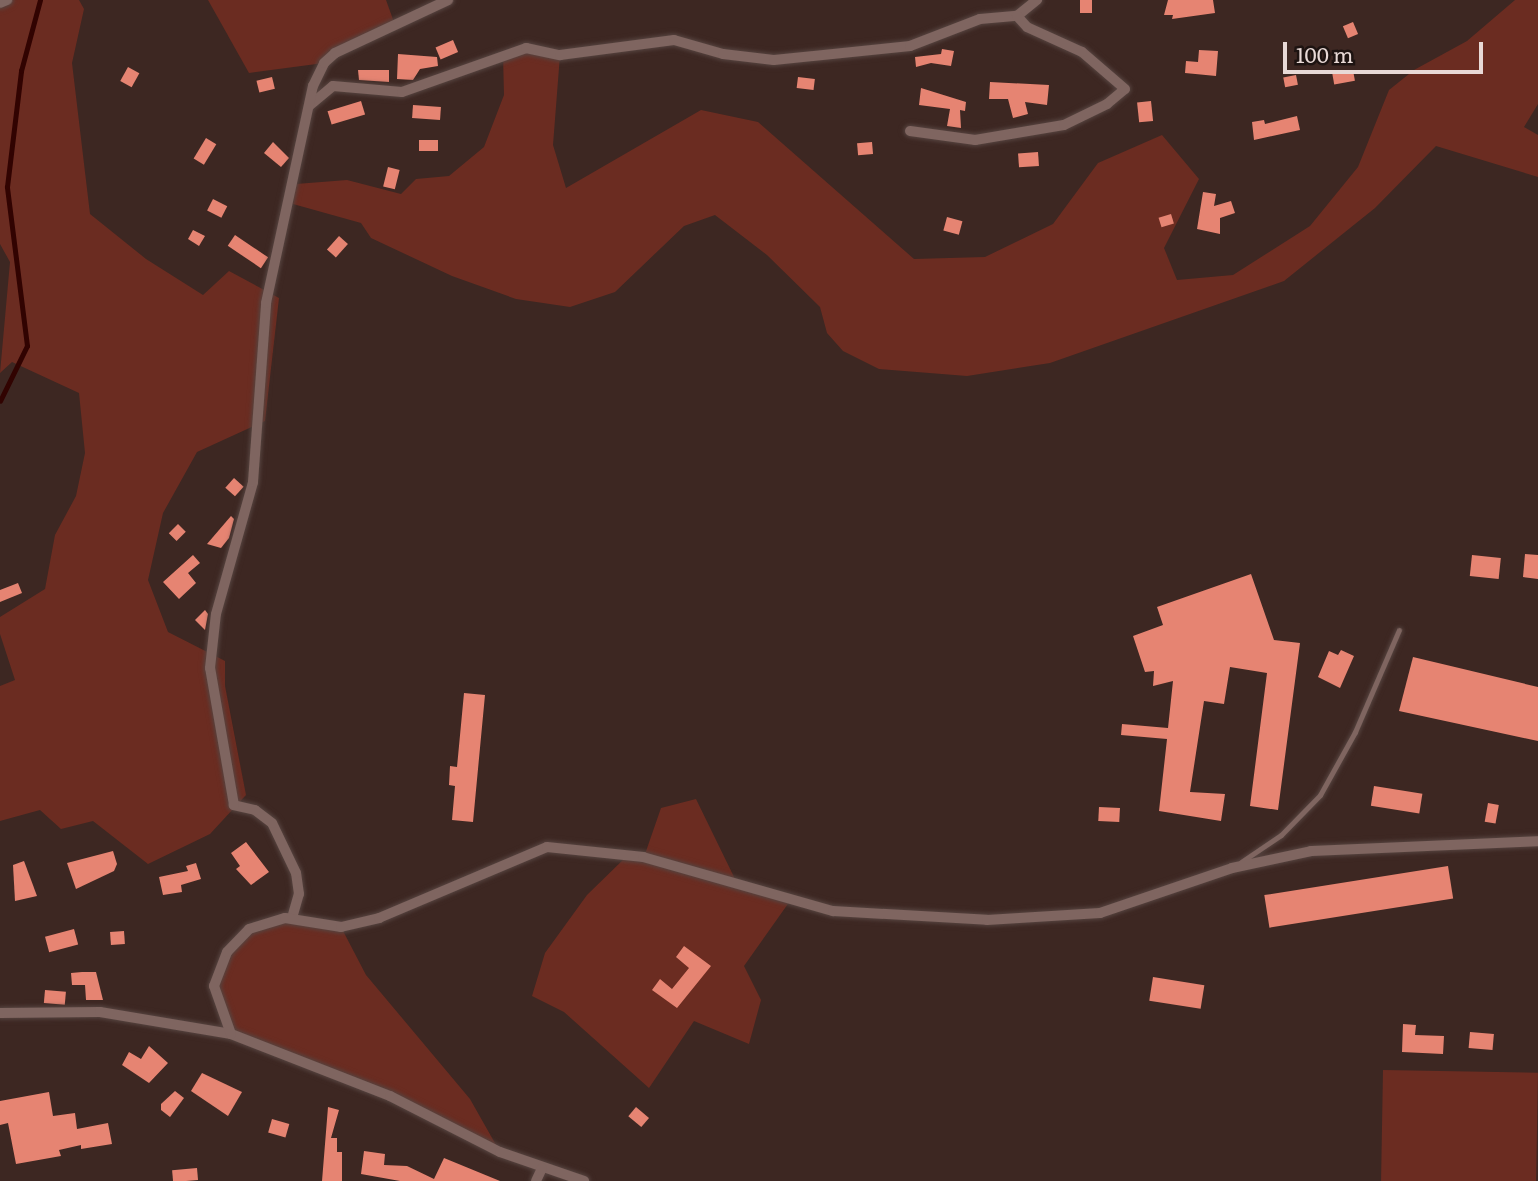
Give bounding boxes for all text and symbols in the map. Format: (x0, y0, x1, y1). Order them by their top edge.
scale bar (1286, 28, 1486, 72)
text: 100 m (1296, 38, 1353, 69)

